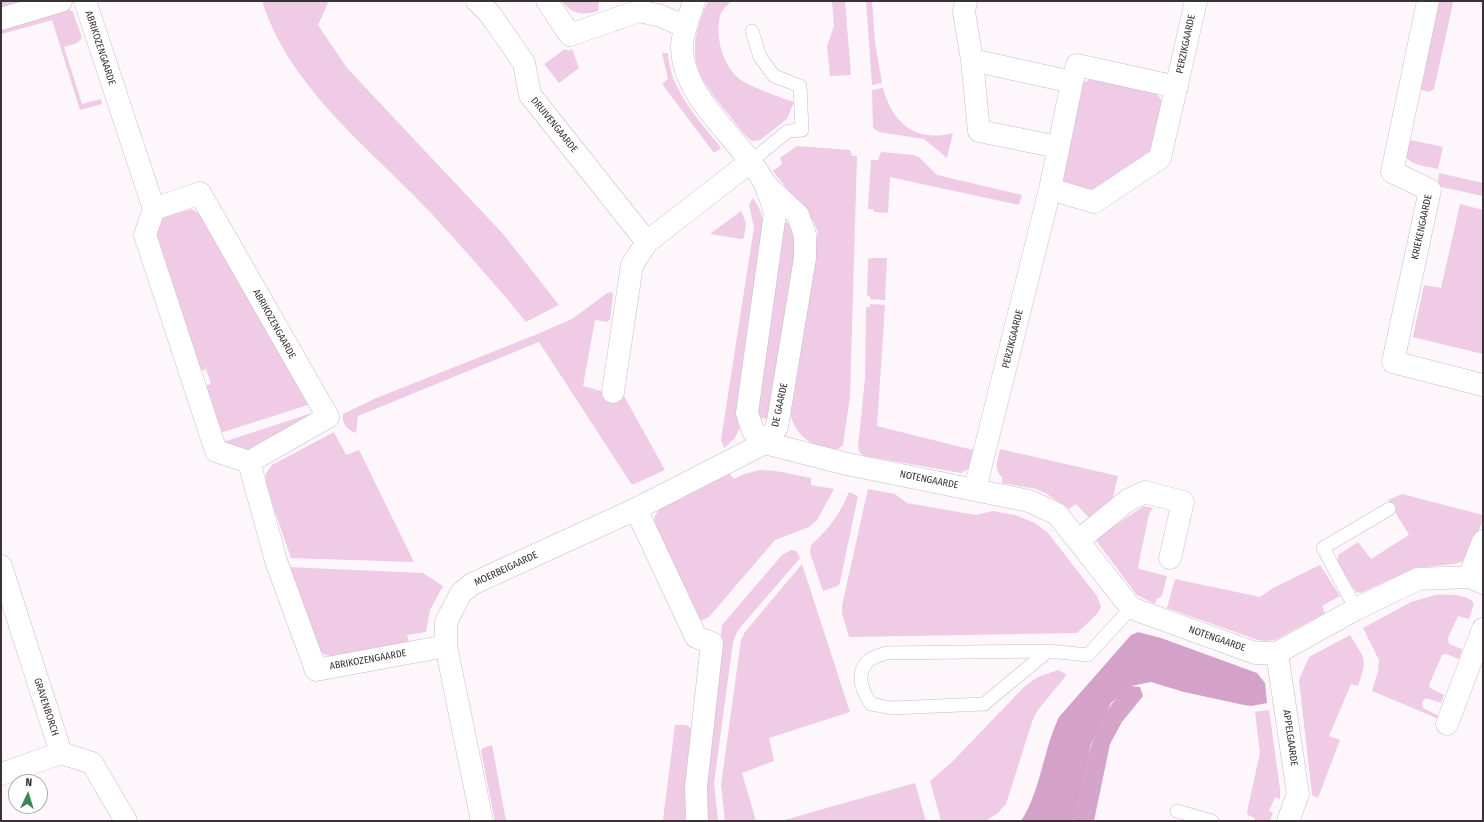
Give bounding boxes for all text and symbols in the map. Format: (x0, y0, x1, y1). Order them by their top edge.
street label: ABRIKOZENGAARDE (82, 9, 118, 87)
street label: PERZIKGAARDE (1174, 13, 1198, 75)
street label: DRUIVENGAARDE (528, 95, 580, 155)
street label: KRIEKENGAARDE (1409, 193, 1435, 261)
street label: ABRIKOZENGAARDE (250, 287, 298, 361)
street label: PERZIKGAARDE (1000, 308, 1026, 370)
street label: DE GAARDE (769, 382, 791, 428)
street label: NOTENGAARDE (899, 468, 959, 492)
street label: MOERBEIGAARDE (472, 549, 540, 589)
street label: NOTENGAARDE (1187, 624, 1247, 654)
street label: ABRIKOZENGAARDE (329, 647, 407, 673)
street label: GRAVENBORCH (31, 676, 61, 738)
street label: APPELGAARDE (1280, 709, 1300, 767)
north arrow (8, 774, 48, 814)
text: N (25, 776, 33, 789)

